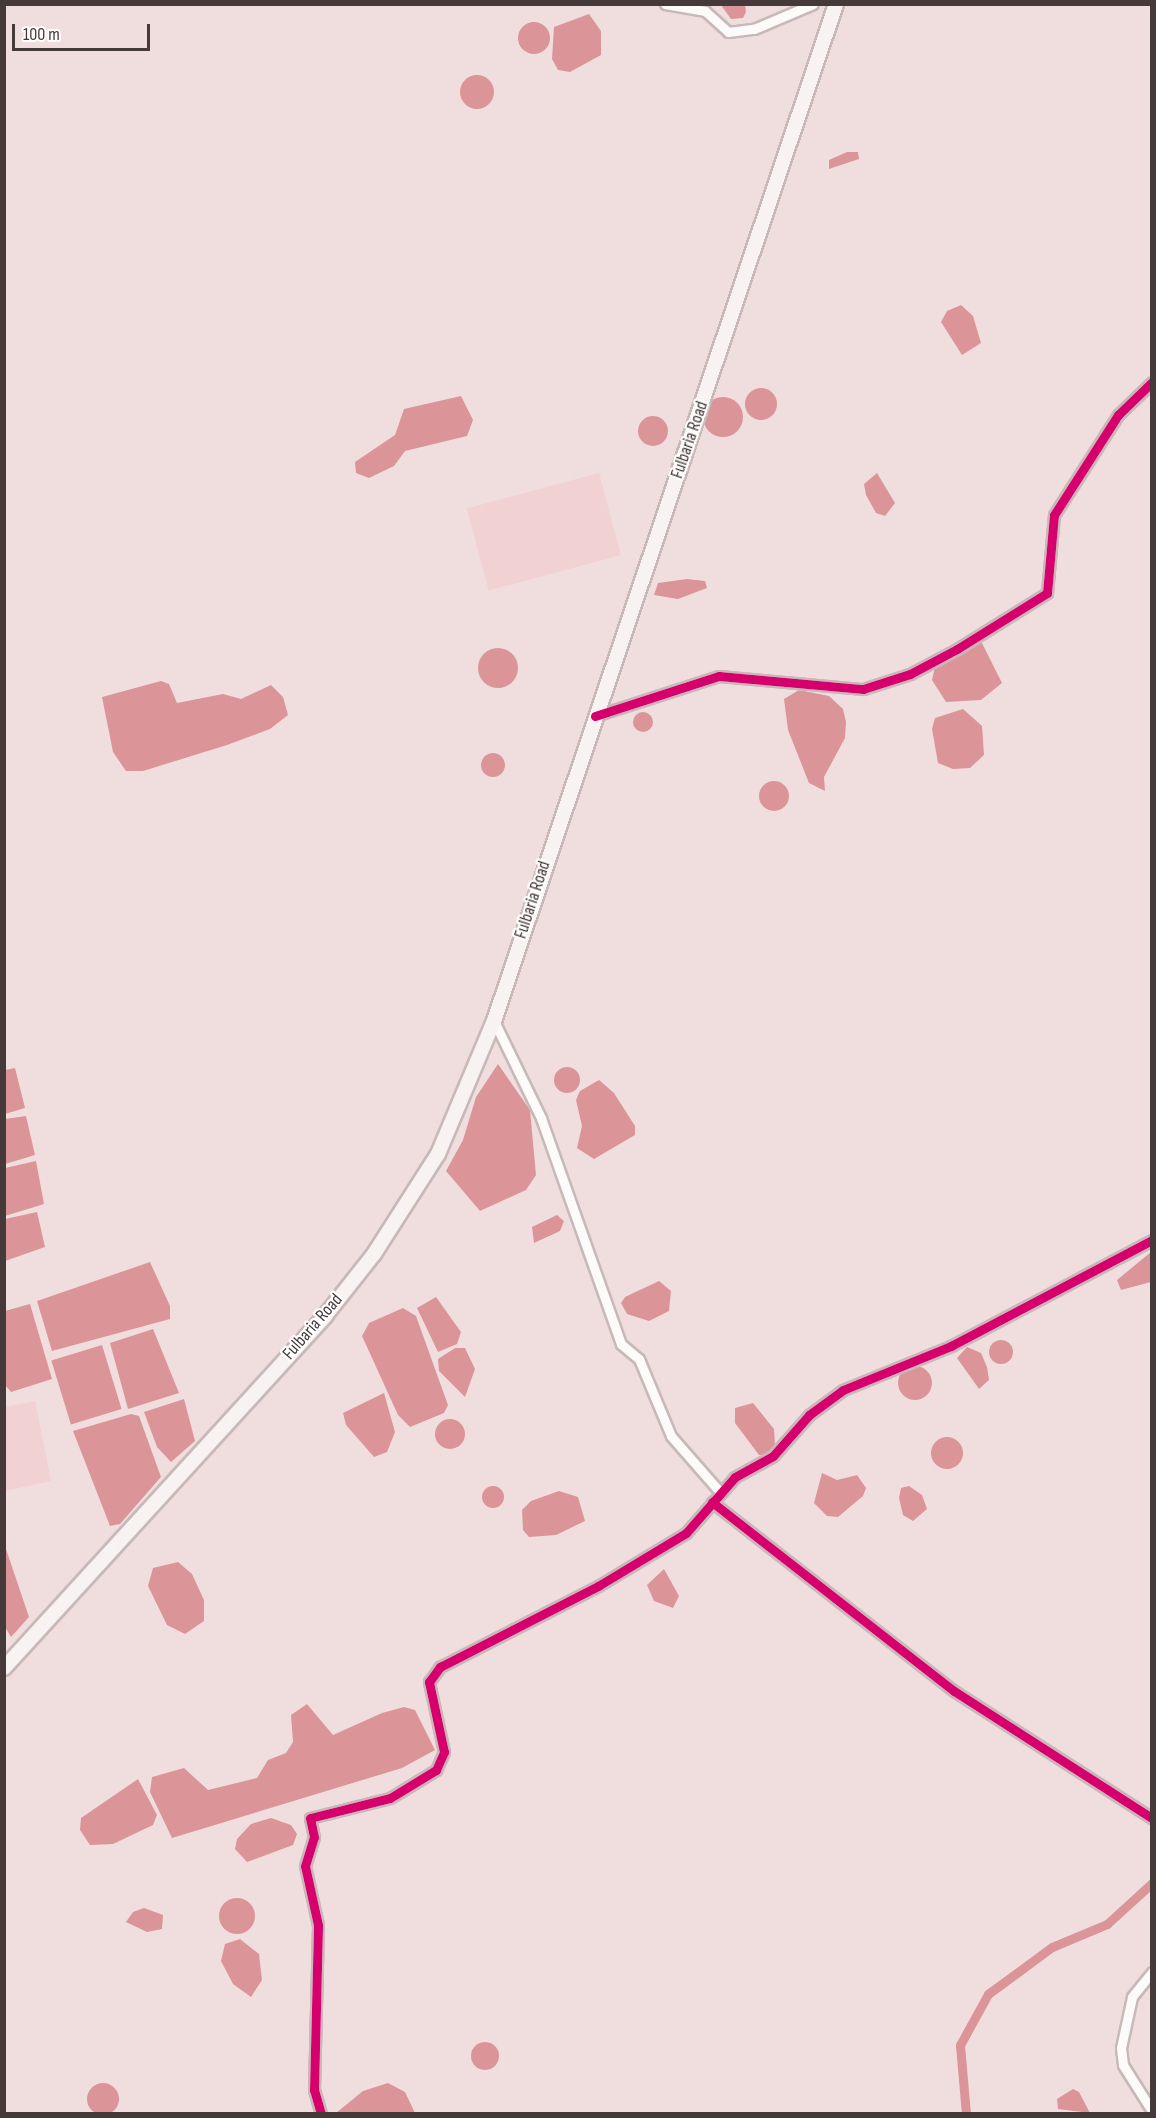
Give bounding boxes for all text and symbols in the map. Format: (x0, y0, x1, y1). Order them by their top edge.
scale bar (15, 12, 153, 50)
text: 100 m (23, 24, 60, 45)
street label: Fulbaria Road (667, 398, 713, 482)
street label: Fulbaria Road (510, 858, 556, 942)
street label: Fulbaria Road (278, 1290, 348, 1364)

